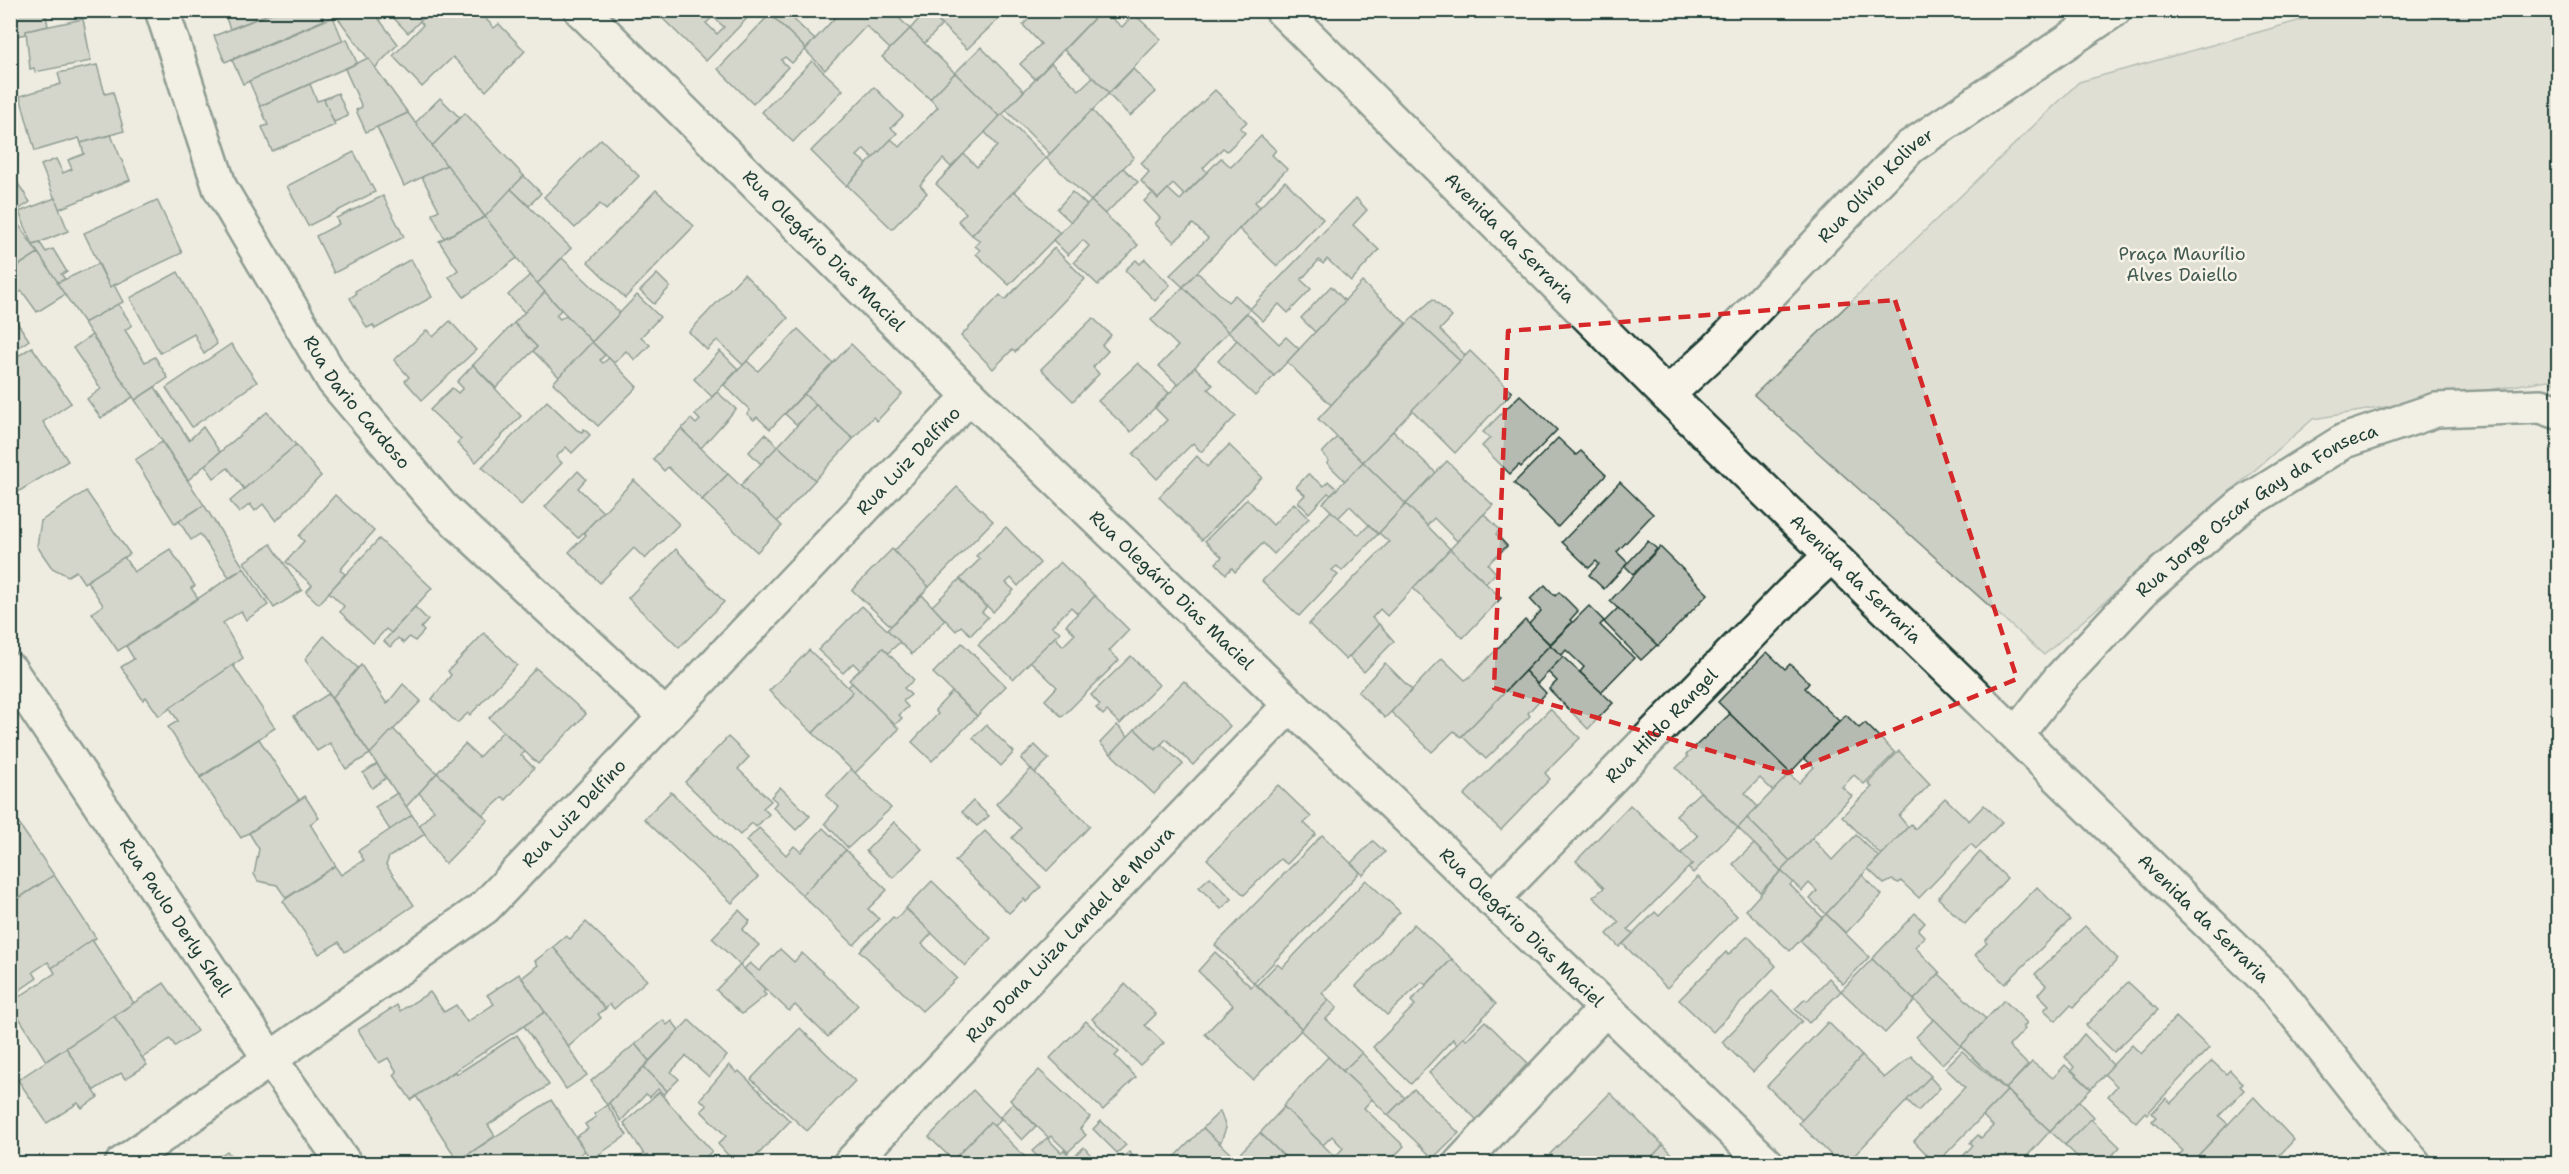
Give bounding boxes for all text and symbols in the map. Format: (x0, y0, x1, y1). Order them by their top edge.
street label: Rua Olívio Koliver (1813, 123, 1938, 248)
street label: Rua Olegário Dias Maciel (737, 165, 911, 337)
street label: Avenida da Serraria (1439, 167, 1580, 308)
park label: Praça Maurílio Alves Daiello (2118, 242, 2246, 287)
street label: Rua Dario Cardoso (298, 331, 416, 474)
street label: Rua Luiz Delfino (851, 401, 966, 520)
street label: Rua Jorge Oscar Gay da Fonseca (2130, 419, 2381, 602)
street label: Rua Olegário Dias Maciel (1084, 505, 1260, 676)
street label: Avenida da Serraria (1785, 509, 1927, 649)
street label: Rua Hildo Rangel (1600, 663, 1723, 789)
street label: Rua Luiz Delfino (517, 754, 631, 873)
street label: Rua Dona Luiza Landel de Moura (961, 821, 1180, 1048)
street label: Rua Paulo Derly Shell (114, 834, 237, 1002)
street label: Rua Olegário Dias Maciel (1434, 843, 1610, 1013)
street label: Avenida da Serraria (2132, 849, 2275, 988)

